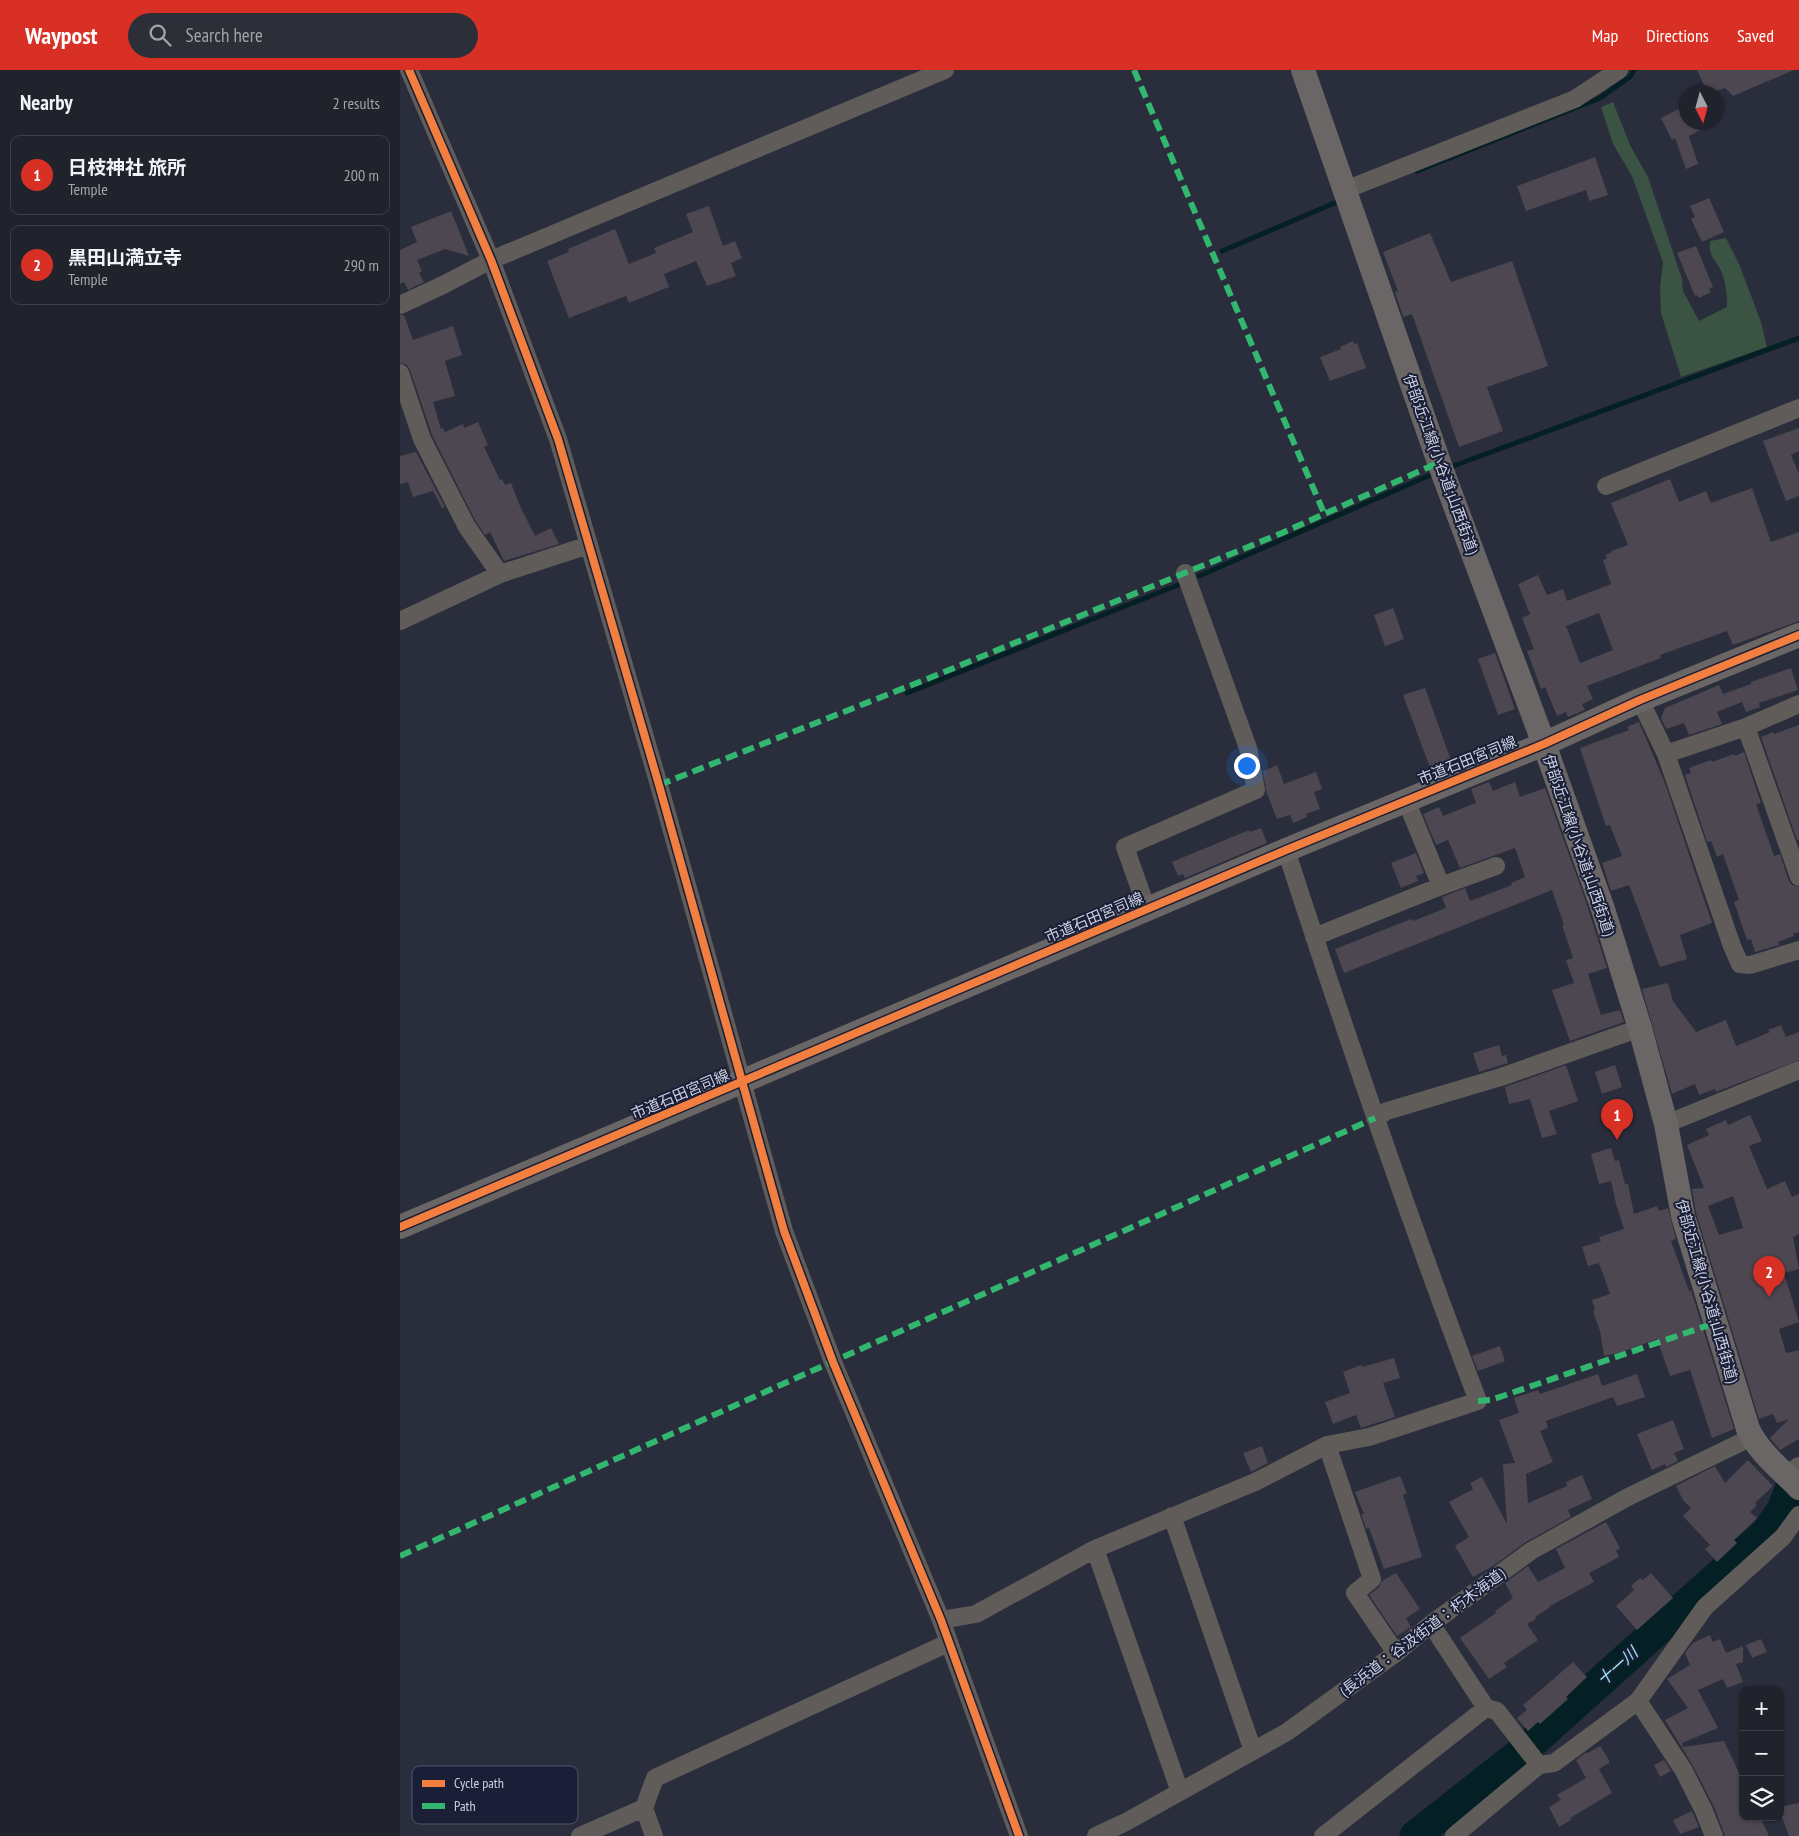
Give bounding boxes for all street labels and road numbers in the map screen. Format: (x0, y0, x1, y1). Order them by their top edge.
street label: 伊部近江線(小谷道;山西街道) (1400, 371, 1483, 557)
street label: 市道石田宮司線 (1415, 732, 1519, 788)
street label: 伊部近江線(小谷道;山西街道) (1539, 752, 1619, 939)
street label: 市道石田宮司線 (1042, 888, 1146, 946)
street label: 市道石田宮司線 (628, 1065, 732, 1123)
street label: 伊部近江線(小谷道;山西街道) (1672, 1197, 1742, 1386)
street label: (長浜道：谷汲街道：朽木海道) (1336, 1563, 1509, 1700)

